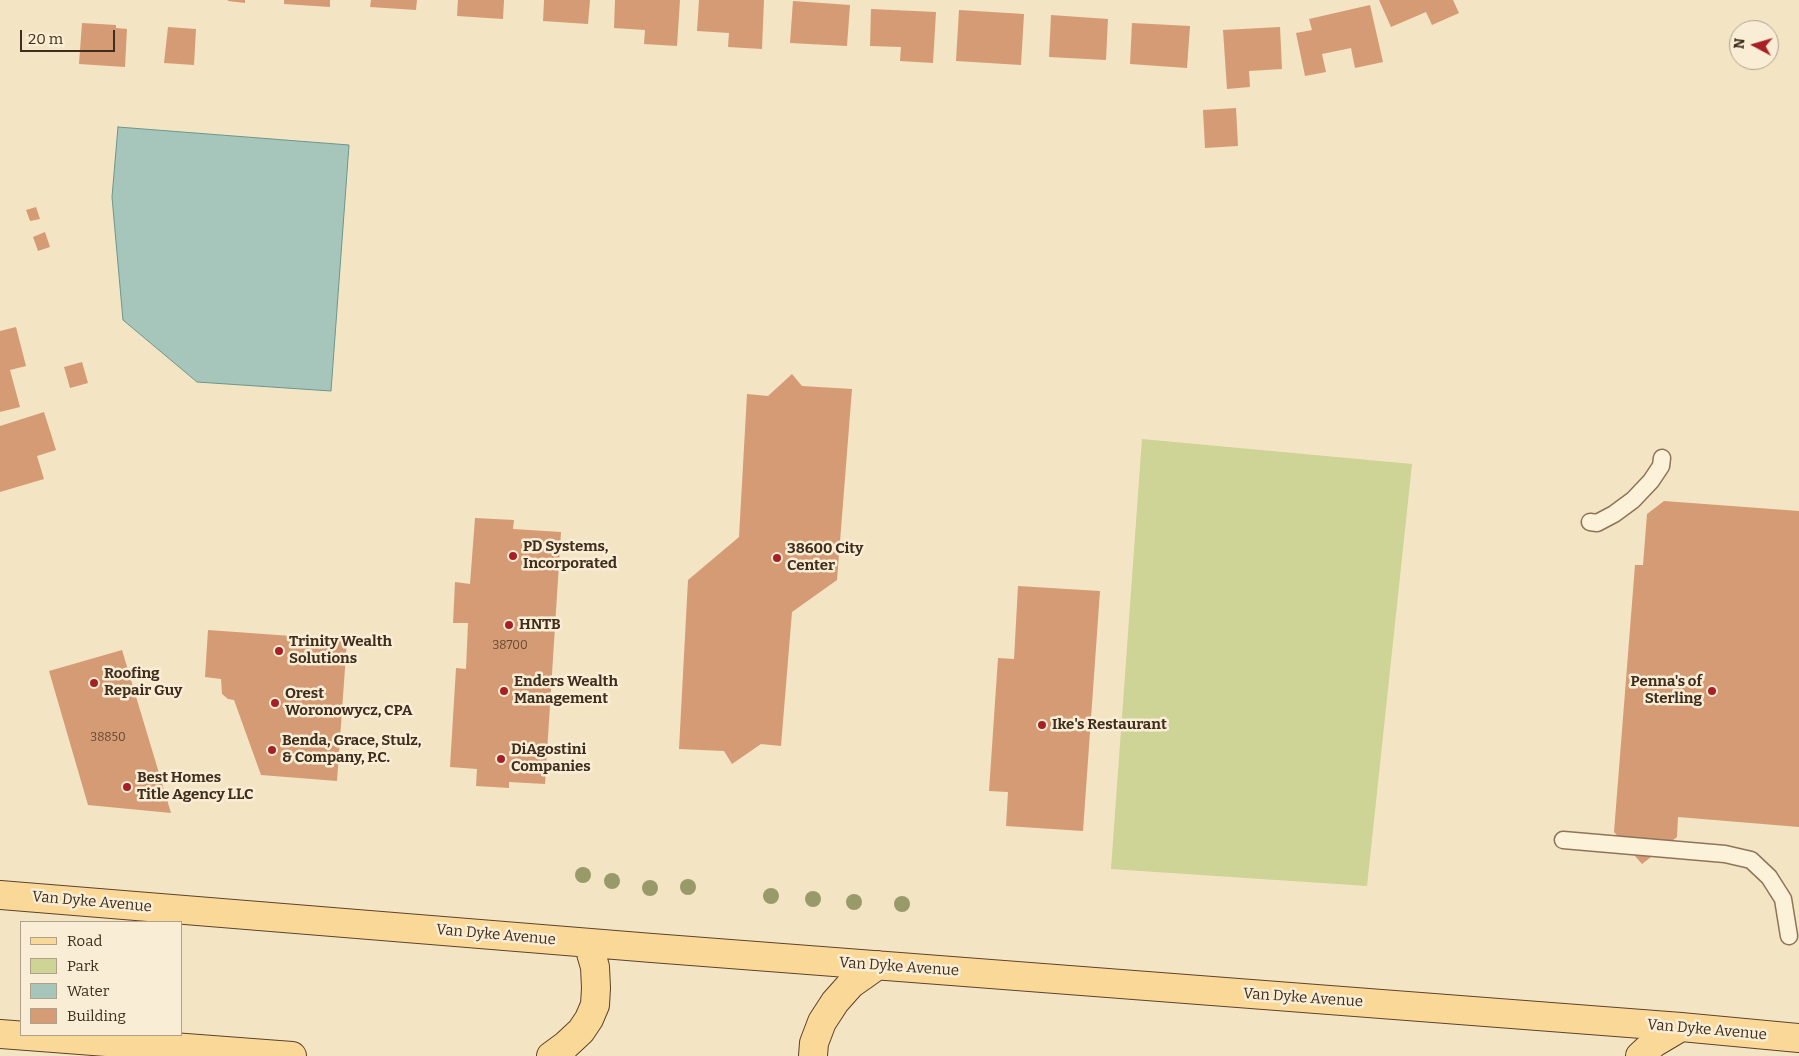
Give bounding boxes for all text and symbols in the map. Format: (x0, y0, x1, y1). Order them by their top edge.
scale bar (22, 20, 118, 52)
north arrow (1729, 20, 1779, 70)
text: 20 m (28, 30, 63, 48)
text: N (1731, 37, 1749, 50)
place label: PD Systems, Incorporated (523, 538, 617, 573)
place label: 38600 City Center (787, 540, 863, 575)
marker: PD Systems, Incorporated (507, 550, 519, 562)
marker: 38600 City Center (771, 552, 783, 564)
place label: HNTB (519, 616, 561, 634)
marker: HNTB (503, 619, 515, 631)
place label: Trinity Wealth Solutions (289, 633, 392, 668)
house number: 38700 (492, 639, 528, 653)
marker: Trinity Wealth Solutions (273, 645, 285, 657)
place label: Roofing Repair Guy (104, 665, 182, 700)
place label: Enders Wealth Management (514, 673, 618, 708)
place label: Penna's of Sterling (1630, 673, 1702, 708)
marker: Roofing Repair Guy (88, 677, 100, 689)
place label: Orest Woronowycz, CPA (285, 685, 413, 720)
marker: Enders Wealth Management (498, 685, 510, 697)
marker: Penna's of Sterling (1706, 685, 1718, 697)
marker: Orest Woronowycz, CPA (269, 697, 281, 709)
place label: Ike's Restaurant (1052, 716, 1167, 734)
marker: Ike's Restaurant (1036, 719, 1048, 731)
house number: 38850 (90, 731, 126, 745)
place label: Benda, Grace, Stulz, & Company, P.C. (282, 732, 421, 767)
place label: DiAgostini Companies (511, 741, 591, 776)
marker: Benda, Grace, Stulz, & Company, P.C. (266, 744, 278, 756)
marker: DiAgostini Companies (495, 753, 507, 765)
place label: Best Homes Title Agency LLC (137, 769, 253, 804)
marker: Best Homes Title Agency LLC (121, 781, 133, 793)
street label: Van Dyke Avenue (31, 888, 153, 916)
legend (20, 921, 182, 1036)
street label: Van Dyke Avenue (435, 921, 557, 949)
text: Road (67, 932, 102, 950)
street label: Van Dyke Avenue (838, 954, 960, 980)
text: Park (67, 957, 99, 975)
text: Water (67, 982, 109, 1000)
street label: Van Dyke Avenue (1242, 985, 1364, 1011)
text: Building (67, 1007, 126, 1025)
street label: Van Dyke Avenue (1646, 1016, 1768, 1044)

